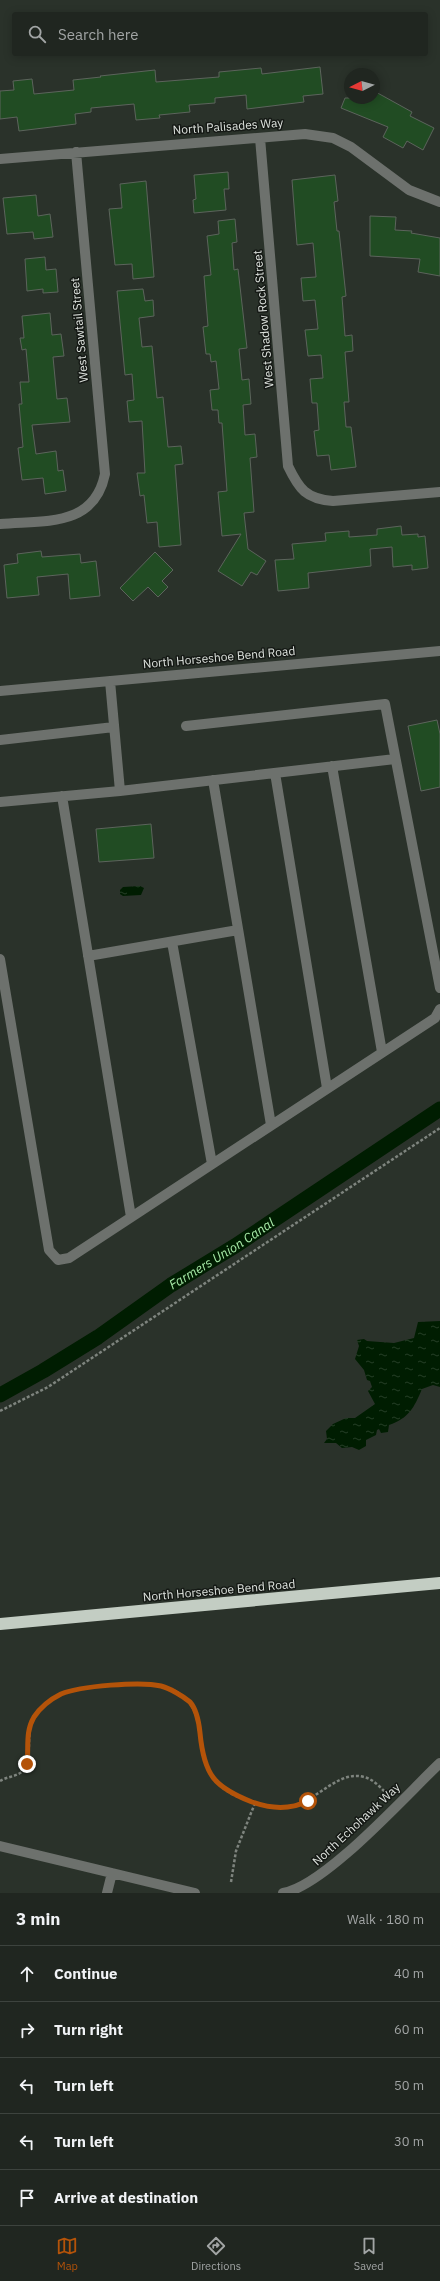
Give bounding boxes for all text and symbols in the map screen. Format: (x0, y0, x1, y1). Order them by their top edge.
search box (12, 12, 428, 56)
icon: search (26, 23, 48, 45)
text: Search here (58, 25, 138, 44)
north arrow (344, 68, 380, 104)
street label: North Palisades Way (172, 115, 284, 137)
street label: West Shadow Rock Street (250, 250, 276, 388)
street label: West Sawtail Street (67, 277, 91, 383)
street label: North Horseshoe Bend Road (142, 643, 296, 671)
water label: Farmers Union Canal (166, 1214, 278, 1293)
street label: North Horseshoe Bend Road (142, 1576, 296, 1604)
route end (18, 1755, 36, 1773)
street label: North Echohawk Way (309, 1779, 403, 1869)
route start (299, 1792, 317, 1810)
text: 3 min (16, 1908, 60, 1930)
text: Walk · 180 m (347, 1911, 424, 1928)
icon: ahead (16, 1963, 38, 1985)
text: Continue (54, 1964, 118, 1983)
text: 40 m (394, 1965, 424, 1982)
icon: right (16, 2019, 38, 2041)
text: Turn right (54, 2020, 123, 2039)
text: 60 m (394, 2021, 424, 2038)
icon: left (16, 2075, 38, 2097)
text: Turn left (54, 2076, 114, 2095)
text: 50 m (394, 2077, 424, 2094)
icon: left (16, 2131, 38, 2153)
text: Turn left (54, 2132, 114, 2151)
text: 30 m (394, 2133, 424, 2150)
icon: arrive (16, 2187, 38, 2209)
text: Arrive at destination (54, 2188, 198, 2207)
tab: Map (56, 2235, 78, 2273)
tab: Directions (191, 2235, 241, 2273)
tab: Saved (354, 2235, 384, 2273)

